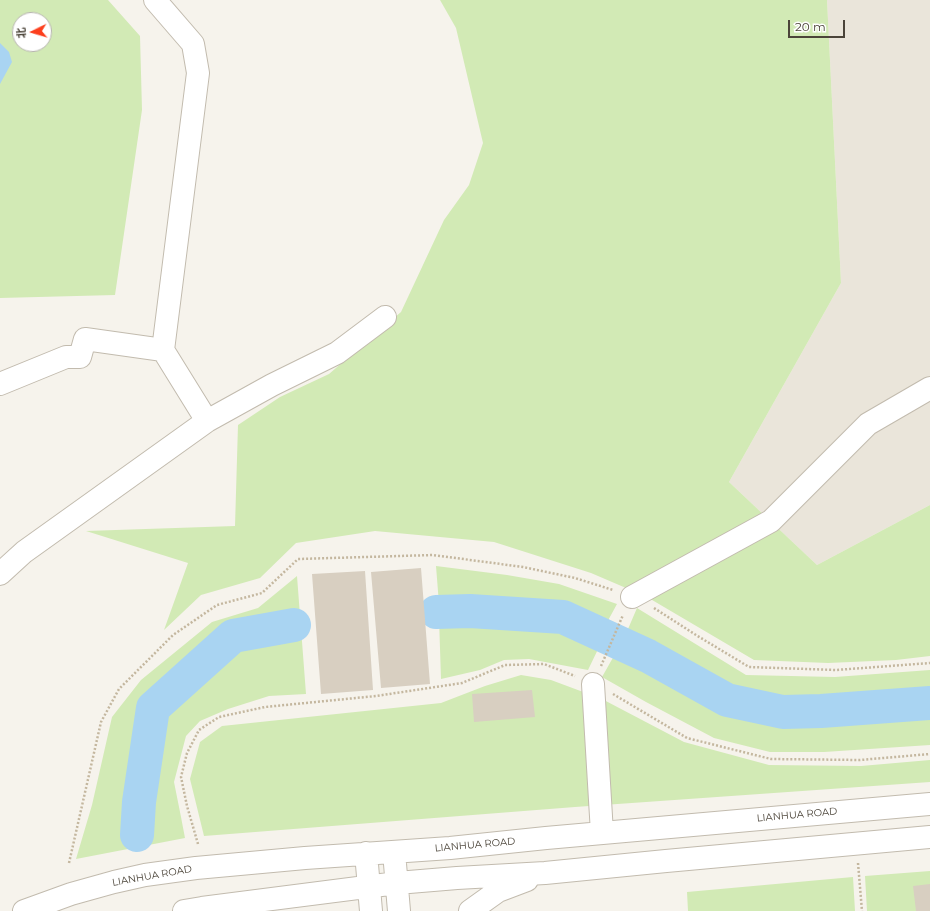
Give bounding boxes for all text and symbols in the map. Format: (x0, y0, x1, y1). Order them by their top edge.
north arrow (12, 12, 52, 52)
scale bar (790, 12, 847, 38)
text: 20 m (795, 19, 826, 34)
text: 北 (14, 27, 28, 39)
street label: LIANHUA ROAD (756, 805, 838, 825)
street label: LIANHUA ROAD (434, 835, 516, 855)
street label: LIANHUA ROAD (111, 863, 193, 889)

